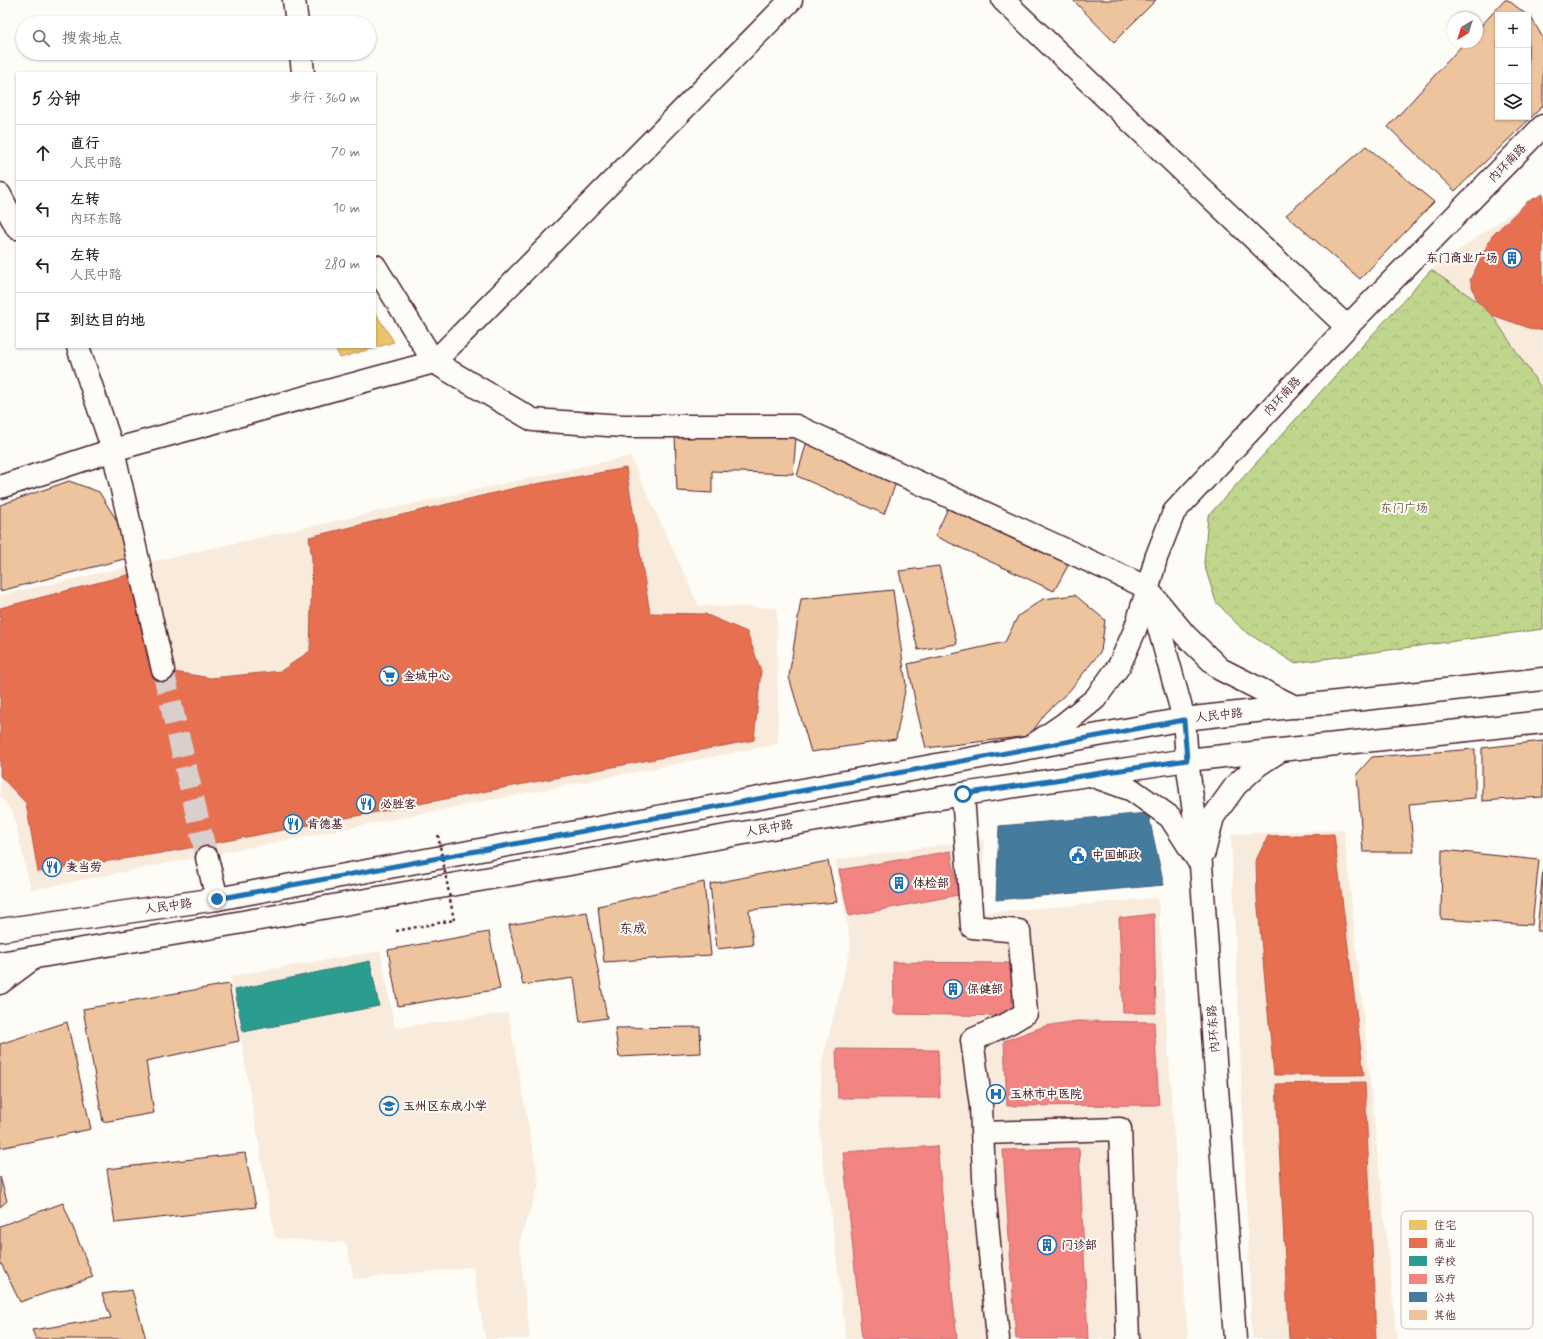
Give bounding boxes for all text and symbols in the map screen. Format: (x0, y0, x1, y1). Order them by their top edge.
north arrow (1447, 12, 1483, 48)
map controls (1495, 12, 1531, 120)
button: + (1495, 12, 1531, 48)
search box (16, 16, 376, 60)
icon: search (30, 27, 52, 49)
text: 搜索地点 (62, 29, 122, 49)
button: − (1495, 48, 1531, 84)
button: layers (1495, 84, 1531, 120)
text: 5 分钟 (32, 88, 81, 110)
text: 步行 · 360 m (289, 90, 360, 107)
text: 直行 (70, 134, 100, 154)
street label: 内环南路 (1485, 141, 1530, 187)
icon: ahead (32, 142, 54, 164)
text: 70 m (331, 144, 360, 161)
text: 人民中路 (70, 155, 122, 172)
text: 左转 (70, 190, 100, 210)
icon: left (32, 198, 54, 220)
text: 10 m (333, 200, 360, 217)
text: 内环东路 (70, 211, 122, 228)
text: 左转 (70, 246, 100, 266)
building icon: 东门商业广场 (1501, 247, 1523, 269)
place label: 东门商业广场 (1426, 251, 1498, 267)
icon: left (32, 254, 54, 276)
text: 280 m (325, 256, 360, 273)
text: 人民中路 (70, 267, 122, 284)
icon: arrive (32, 310, 54, 332)
text: 到达目的地 (70, 311, 145, 331)
street label: 内环南路 (1261, 374, 1305, 420)
park label: 东门广场 (1380, 501, 1428, 517)
supermarket icon: 金城中心 (378, 665, 400, 687)
place label: 金城中心 (403, 669, 451, 685)
street label: 人民中路 (1194, 706, 1244, 726)
route start (954, 785, 972, 803)
restaurant icon: 必胜客 (355, 793, 377, 815)
place label: 必胜客 (380, 797, 416, 813)
restaurant icon: 肯德基 (282, 813, 304, 835)
place label: 肯德基 (307, 817, 343, 833)
street label: 人民中路 (744, 817, 794, 841)
public building icon: 中国邮政 (1067, 844, 1089, 866)
place label: 中国邮政 (1092, 848, 1140, 864)
restaurant icon: 麦当劳 (41, 856, 63, 878)
place label: 麦当劳 (66, 860, 102, 876)
building icon: 体检部 (888, 872, 910, 894)
place label: 体检部 (913, 876, 949, 892)
route end (208, 890, 226, 908)
street label: 人民中路 (143, 896, 193, 918)
district label: 东成 (619, 920, 647, 938)
building icon: 保健部 (942, 978, 964, 1000)
place label: 保健部 (967, 982, 1003, 998)
street label: 内环东路 (1204, 1004, 1224, 1053)
hospital icon: 玉林市中医院 (985, 1083, 1007, 1105)
place label: 玉林市中医院 (1010, 1087, 1082, 1103)
school or university icon: 玉州区东成小学 (378, 1095, 400, 1117)
place label: 玉州区东成小学 (403, 1099, 487, 1115)
legend (1401, 1211, 1533, 1329)
text: 住宅 (1434, 1219, 1456, 1233)
building icon: 门诊部 (1036, 1234, 1058, 1256)
text: 商业 (1434, 1237, 1456, 1251)
place label: 门诊部 (1061, 1238, 1097, 1254)
text: 学校 (1434, 1255, 1456, 1269)
text: 医疗 (1434, 1273, 1456, 1287)
text: 公共 (1434, 1291, 1456, 1305)
text: 其他 (1434, 1309, 1456, 1323)

